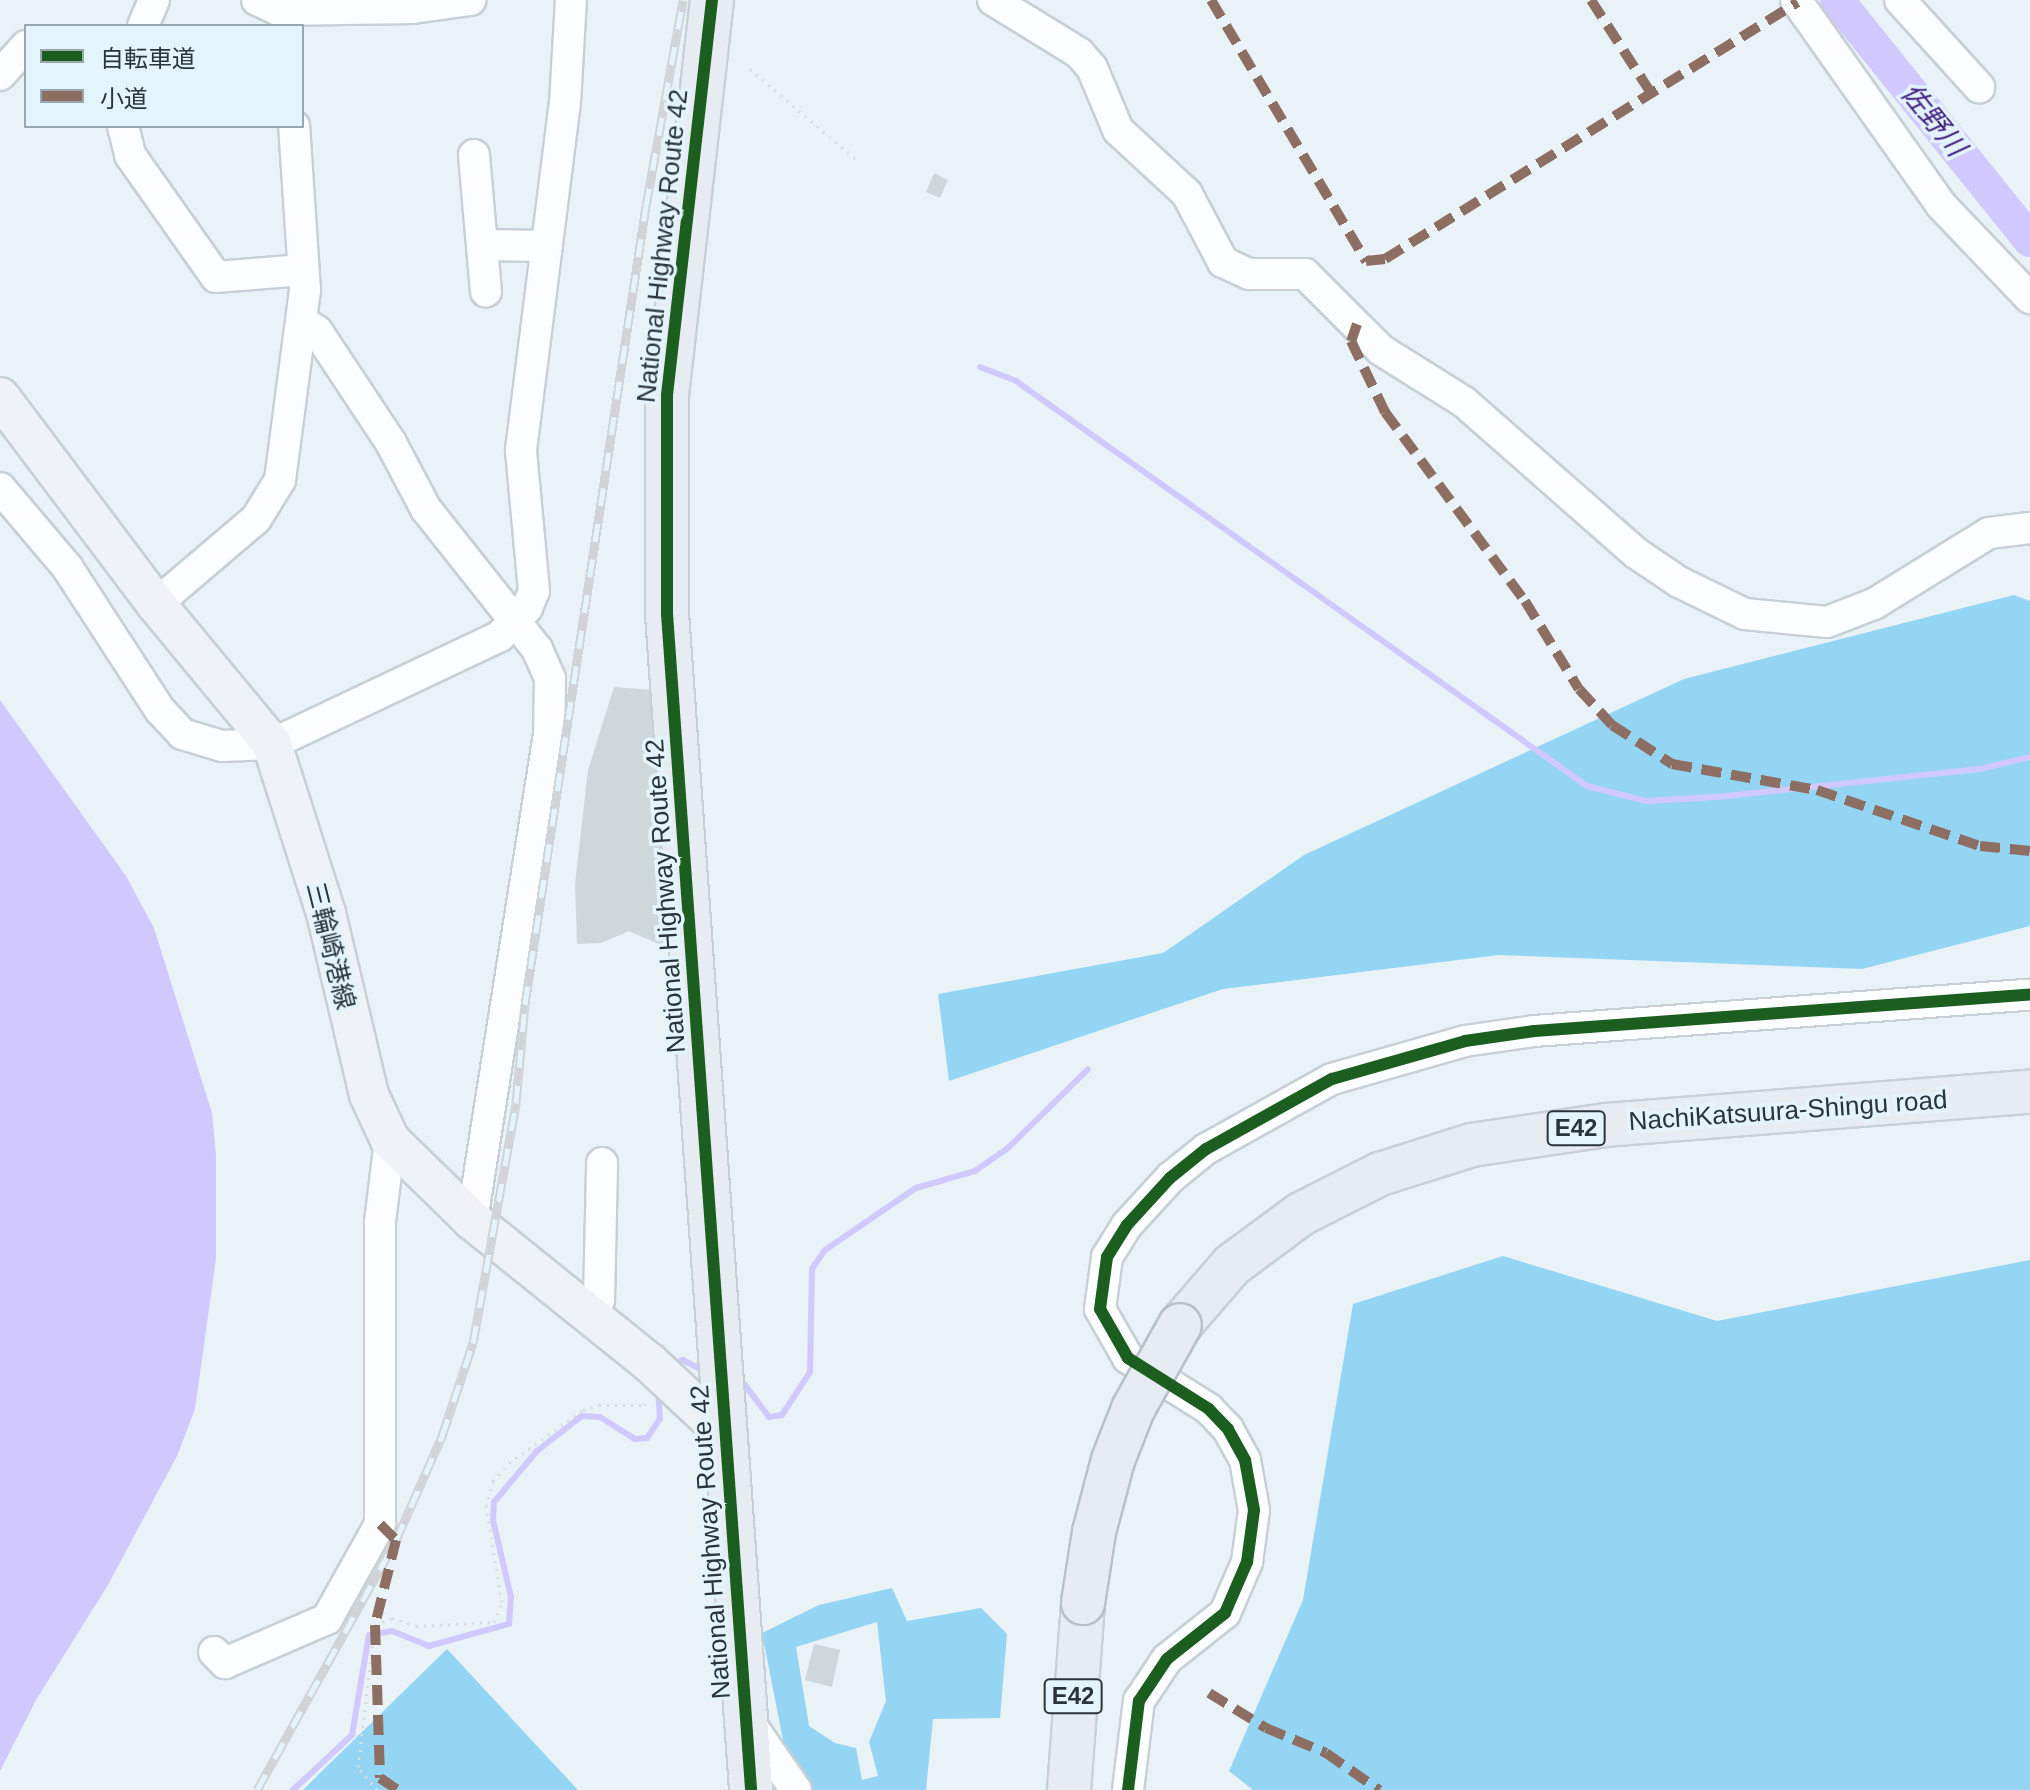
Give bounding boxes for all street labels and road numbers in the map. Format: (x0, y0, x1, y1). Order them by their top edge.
street label: National Highway Route 42 (631, 88, 695, 404)
street label: National Highway Route 42 (639, 738, 693, 1054)
street label: 三輪崎港線 (299, 879, 361, 1013)
street label: NachiKatsuura-Shingu road (1628, 1084, 1948, 1138)
road number: E42 (1546, 1108, 1606, 1148)
street label: National Highway Route 42 (684, 1384, 738, 1700)
road number: E42 (1043, 1676, 1103, 1716)

